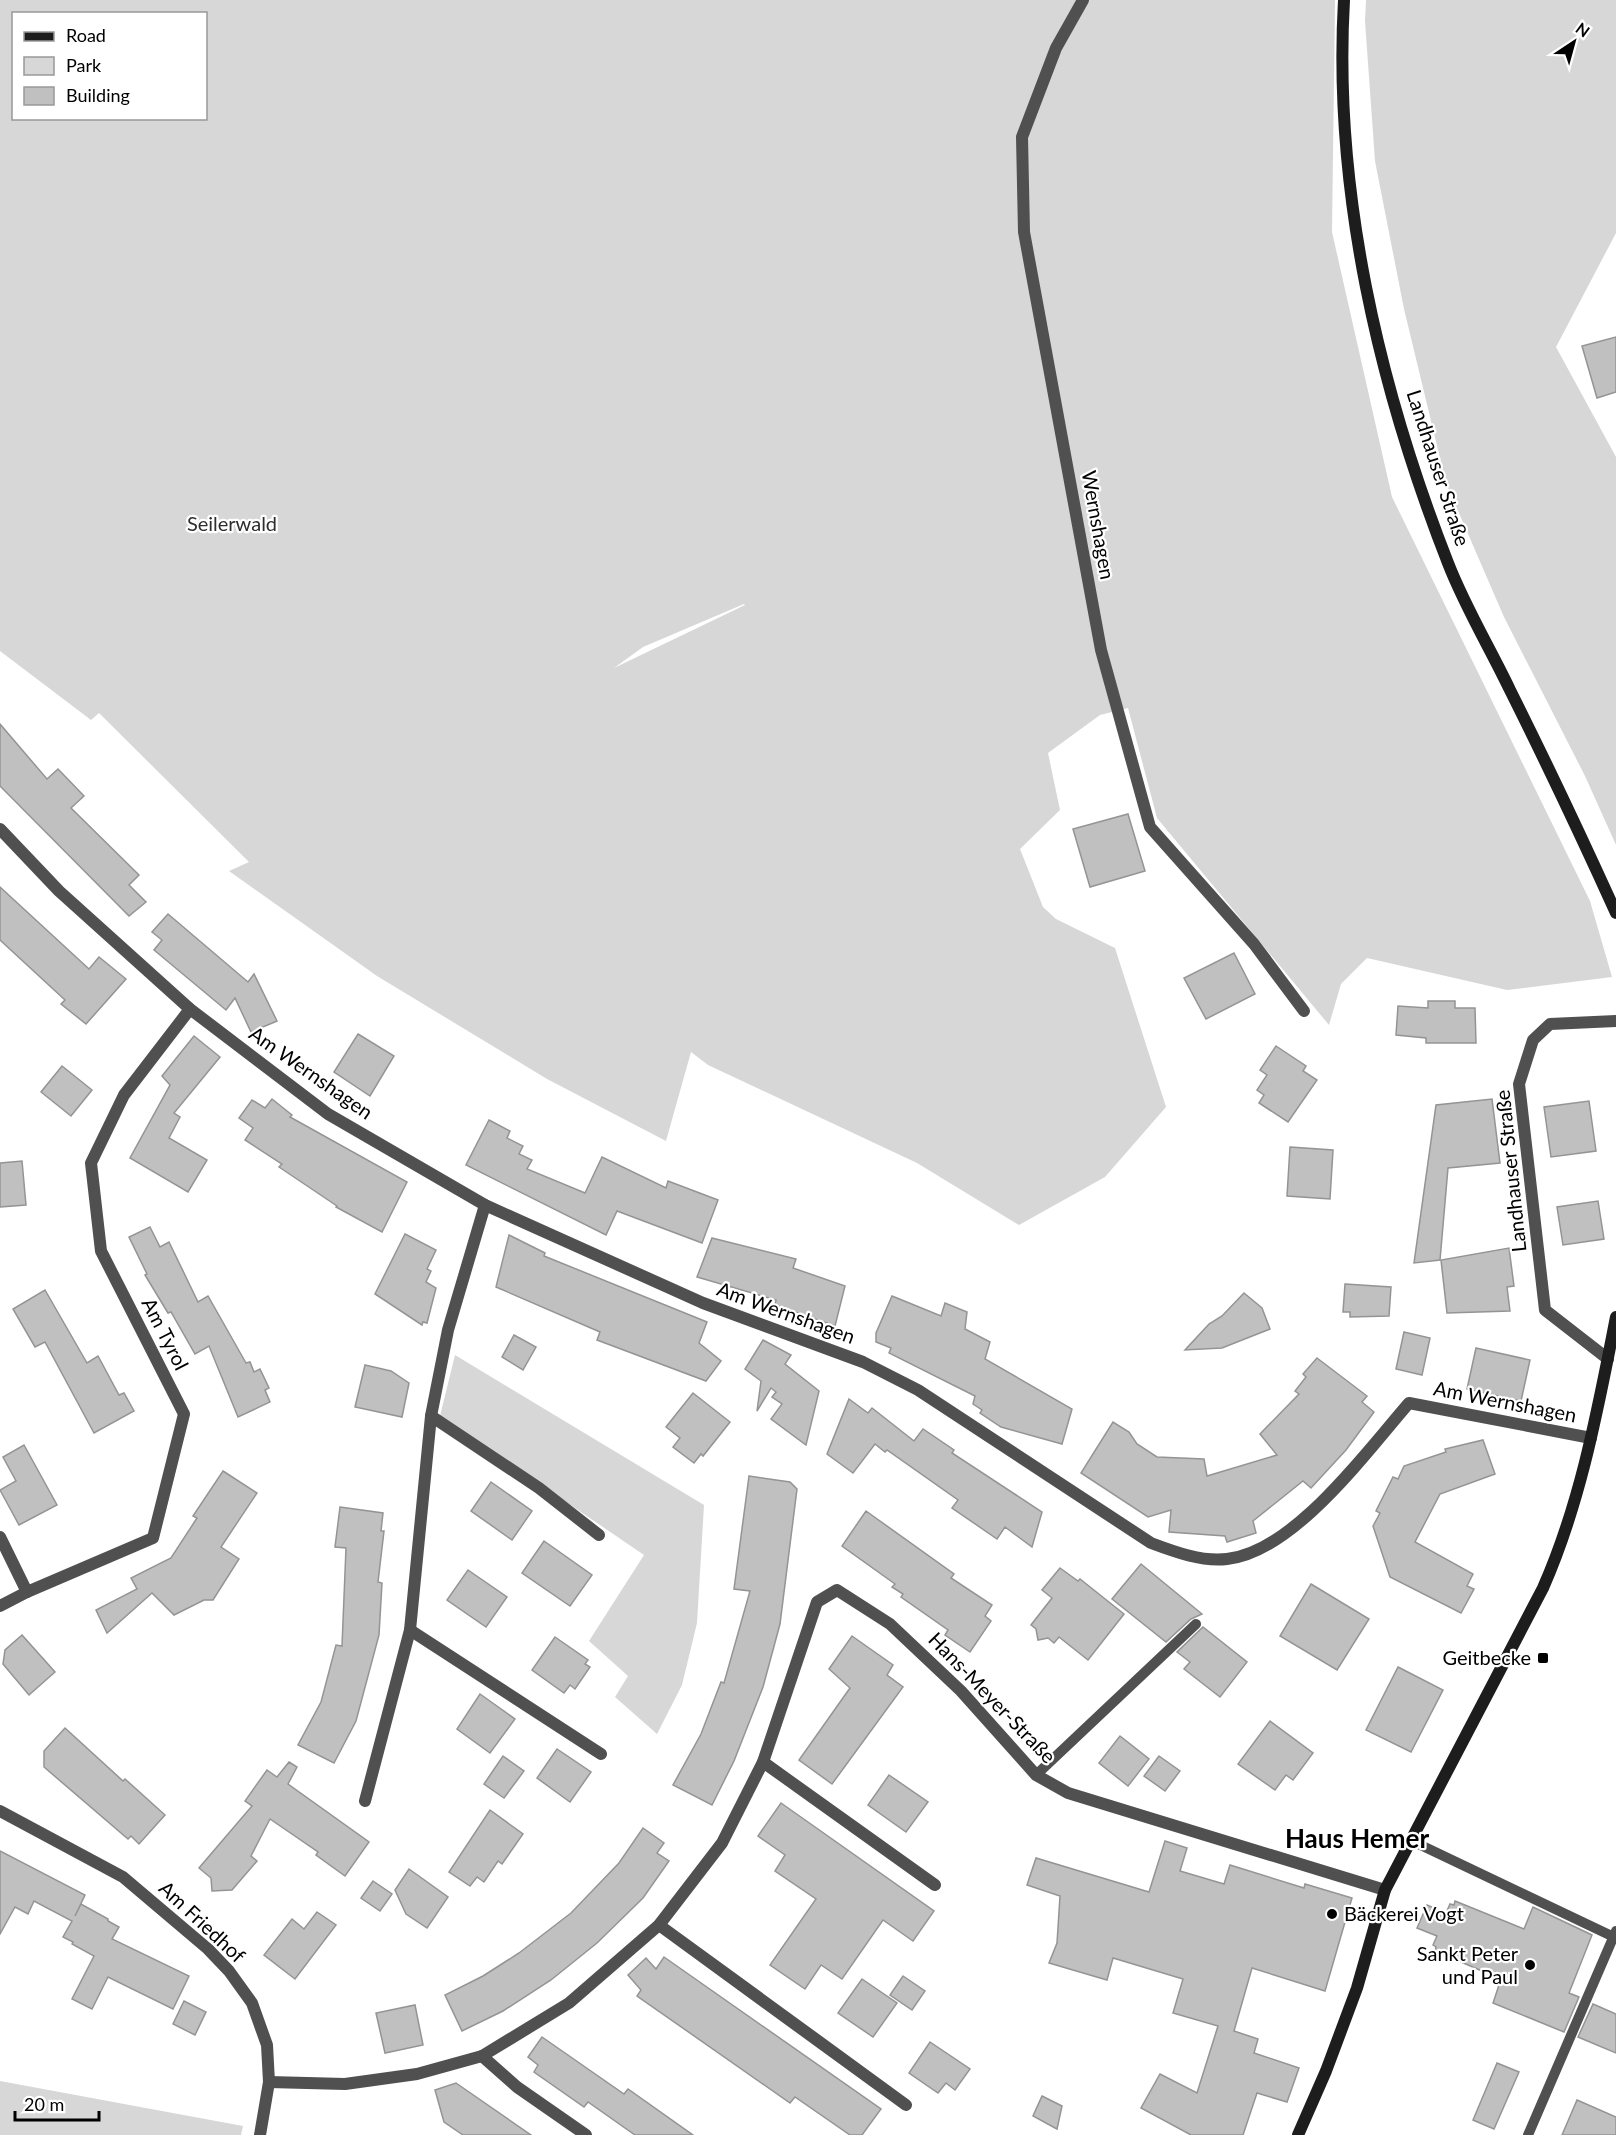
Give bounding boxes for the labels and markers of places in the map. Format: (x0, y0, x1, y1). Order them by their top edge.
place label: Geitbecke (1443, 1645, 1531, 1669)
marker: Geitbecke (1536, 1651, 1550, 1665)
place label: Bäckerei Vogt (1344, 1901, 1464, 1925)
marker: Bäckerei Vogt (1325, 1907, 1339, 1921)
place label: Sankt Peter und Paul (1417, 1941, 1519, 1988)
marker: Sankt Peter und Paul (1523, 1958, 1537, 1972)

